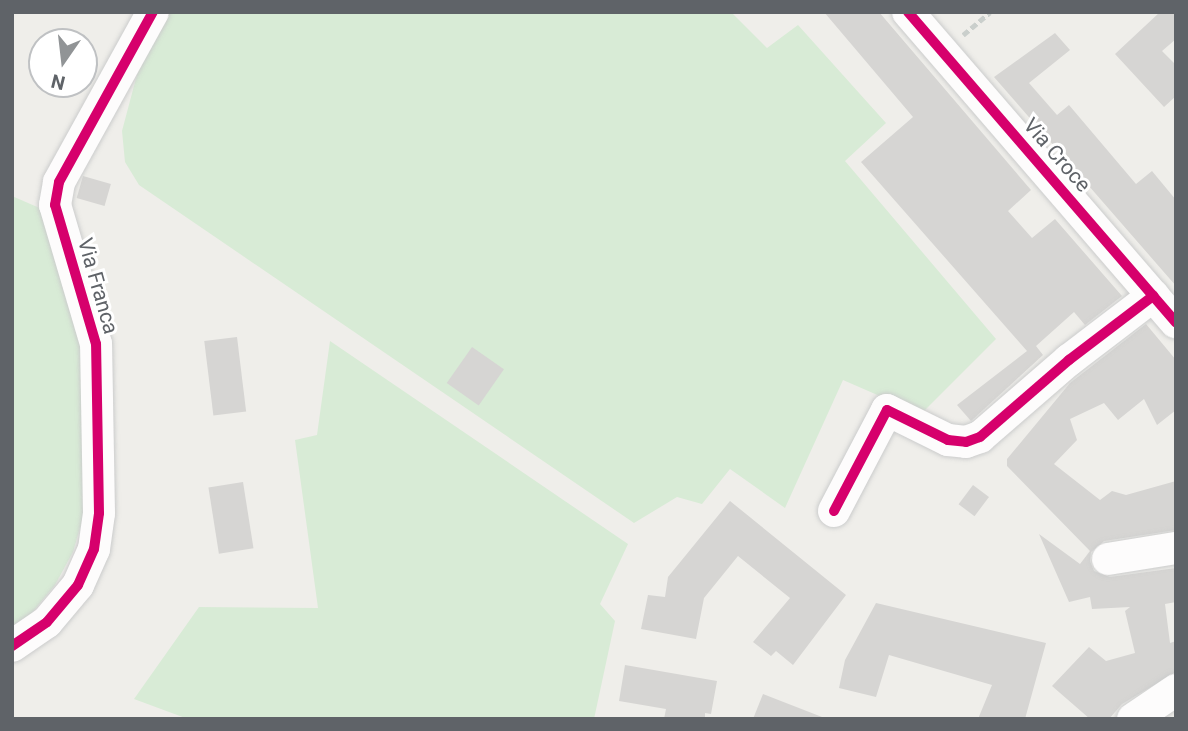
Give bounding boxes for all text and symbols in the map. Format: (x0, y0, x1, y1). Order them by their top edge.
north arrow (28, 28, 98, 98)
text: N (49, 69, 68, 95)
street label: Via Croce (1018, 113, 1096, 197)
street label: Via Franca (72, 235, 124, 337)

